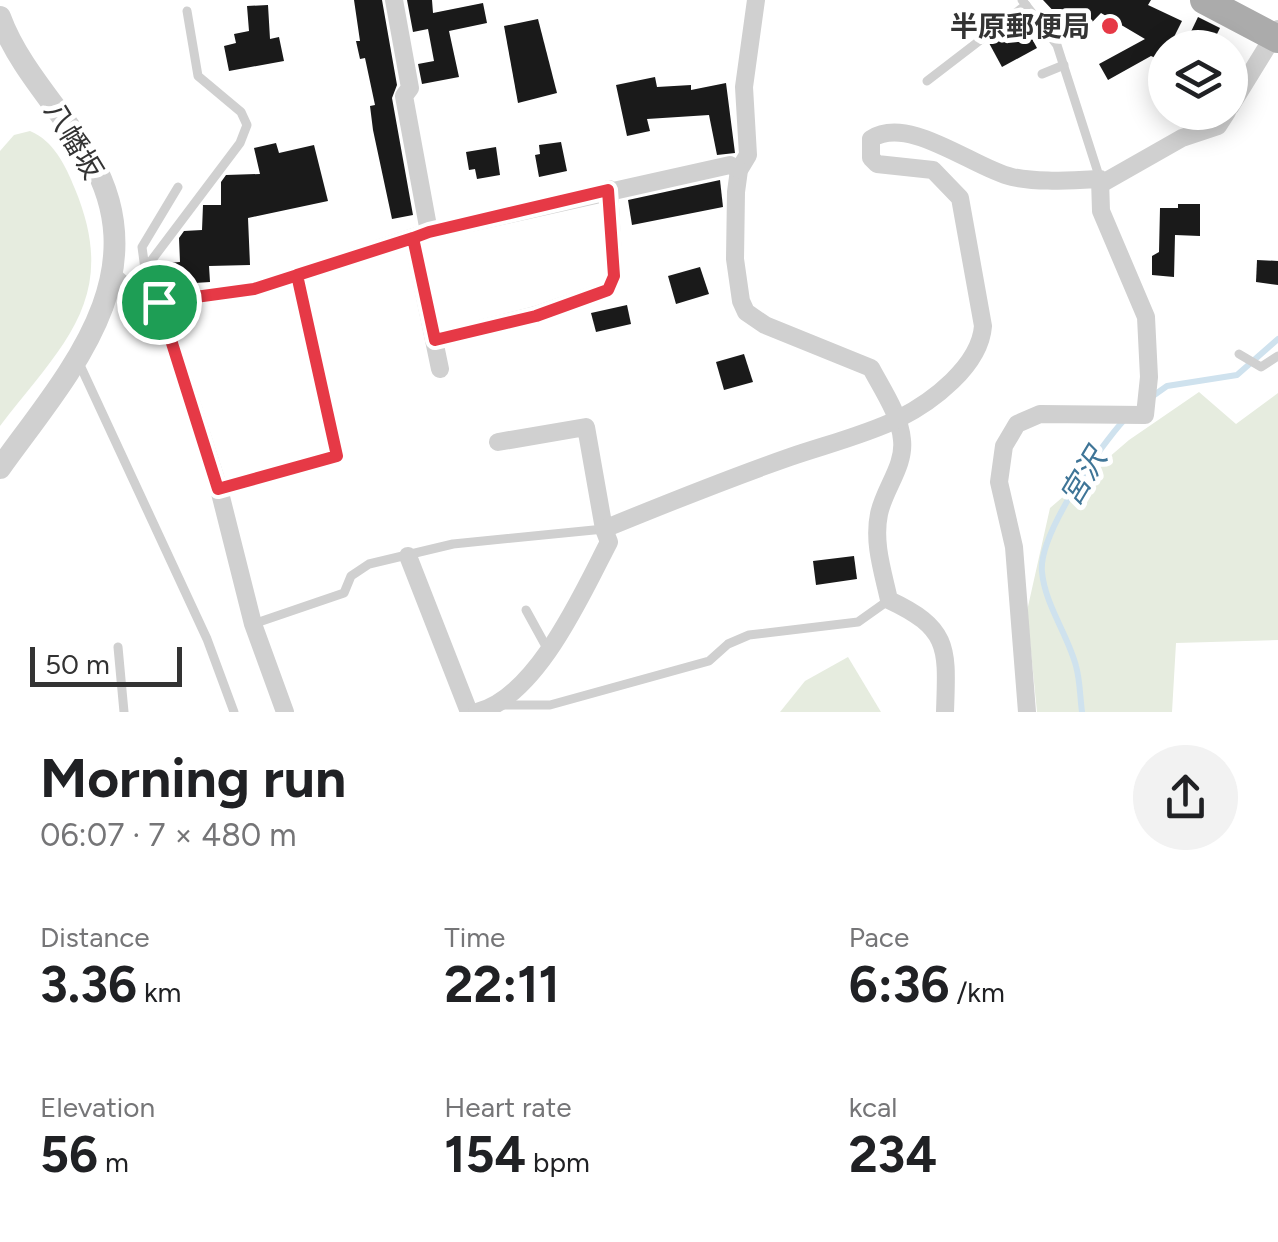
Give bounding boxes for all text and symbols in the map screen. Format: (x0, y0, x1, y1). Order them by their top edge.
place label: 半原郵便局 (950, 9, 1090, 43)
marker: 半原郵便局 (1099, 15, 1121, 37)
map controls (1148, 30, 1248, 130)
button: layers (1148, 30, 1248, 130)
street label: 八幡坂 (38, 95, 110, 185)
pin (117, 260, 202, 345)
icon: arrive (132, 275, 187, 330)
water label: 宮沢 (1052, 438, 1116, 512)
scale bar (30, 642, 182, 686)
text: 50 m (45, 647, 110, 681)
text: Morning run (40, 745, 346, 811)
button: share (1133, 745, 1238, 850)
text: 06:07 · 7 × 480 m (40, 816, 296, 854)
text: Distance (40, 920, 150, 954)
text: Time (444, 920, 505, 954)
text: Pace (849, 920, 909, 954)
text: 3.36 (40, 954, 137, 1015)
text: 22:11 (444, 954, 559, 1015)
text: 6:36 (849, 954, 950, 1015)
text: km (137, 975, 181, 1009)
text: /km (950, 975, 1005, 1009)
text: Elevation (40, 1090, 155, 1124)
text: Heart rate (444, 1090, 571, 1124)
text: kcal (849, 1090, 898, 1124)
text: 56 (40, 1124, 98, 1185)
text: 154 (444, 1124, 526, 1185)
text: 234 (849, 1124, 937, 1185)
text: m (98, 1145, 129, 1179)
text: bpm (526, 1145, 590, 1179)

